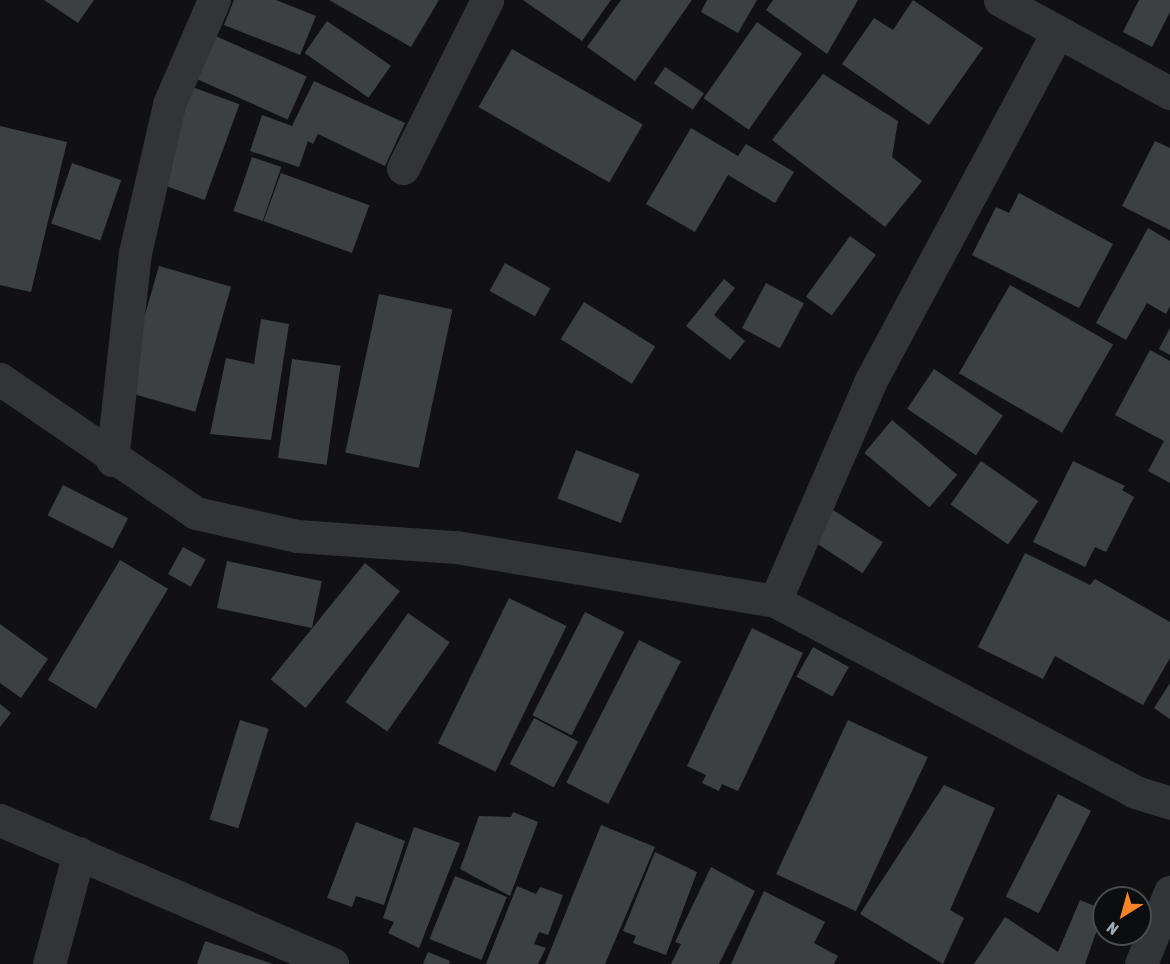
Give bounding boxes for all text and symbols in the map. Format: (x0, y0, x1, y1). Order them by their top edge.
north arrow (1092, 886, 1152, 946)
text: N (1103, 919, 1122, 939)

